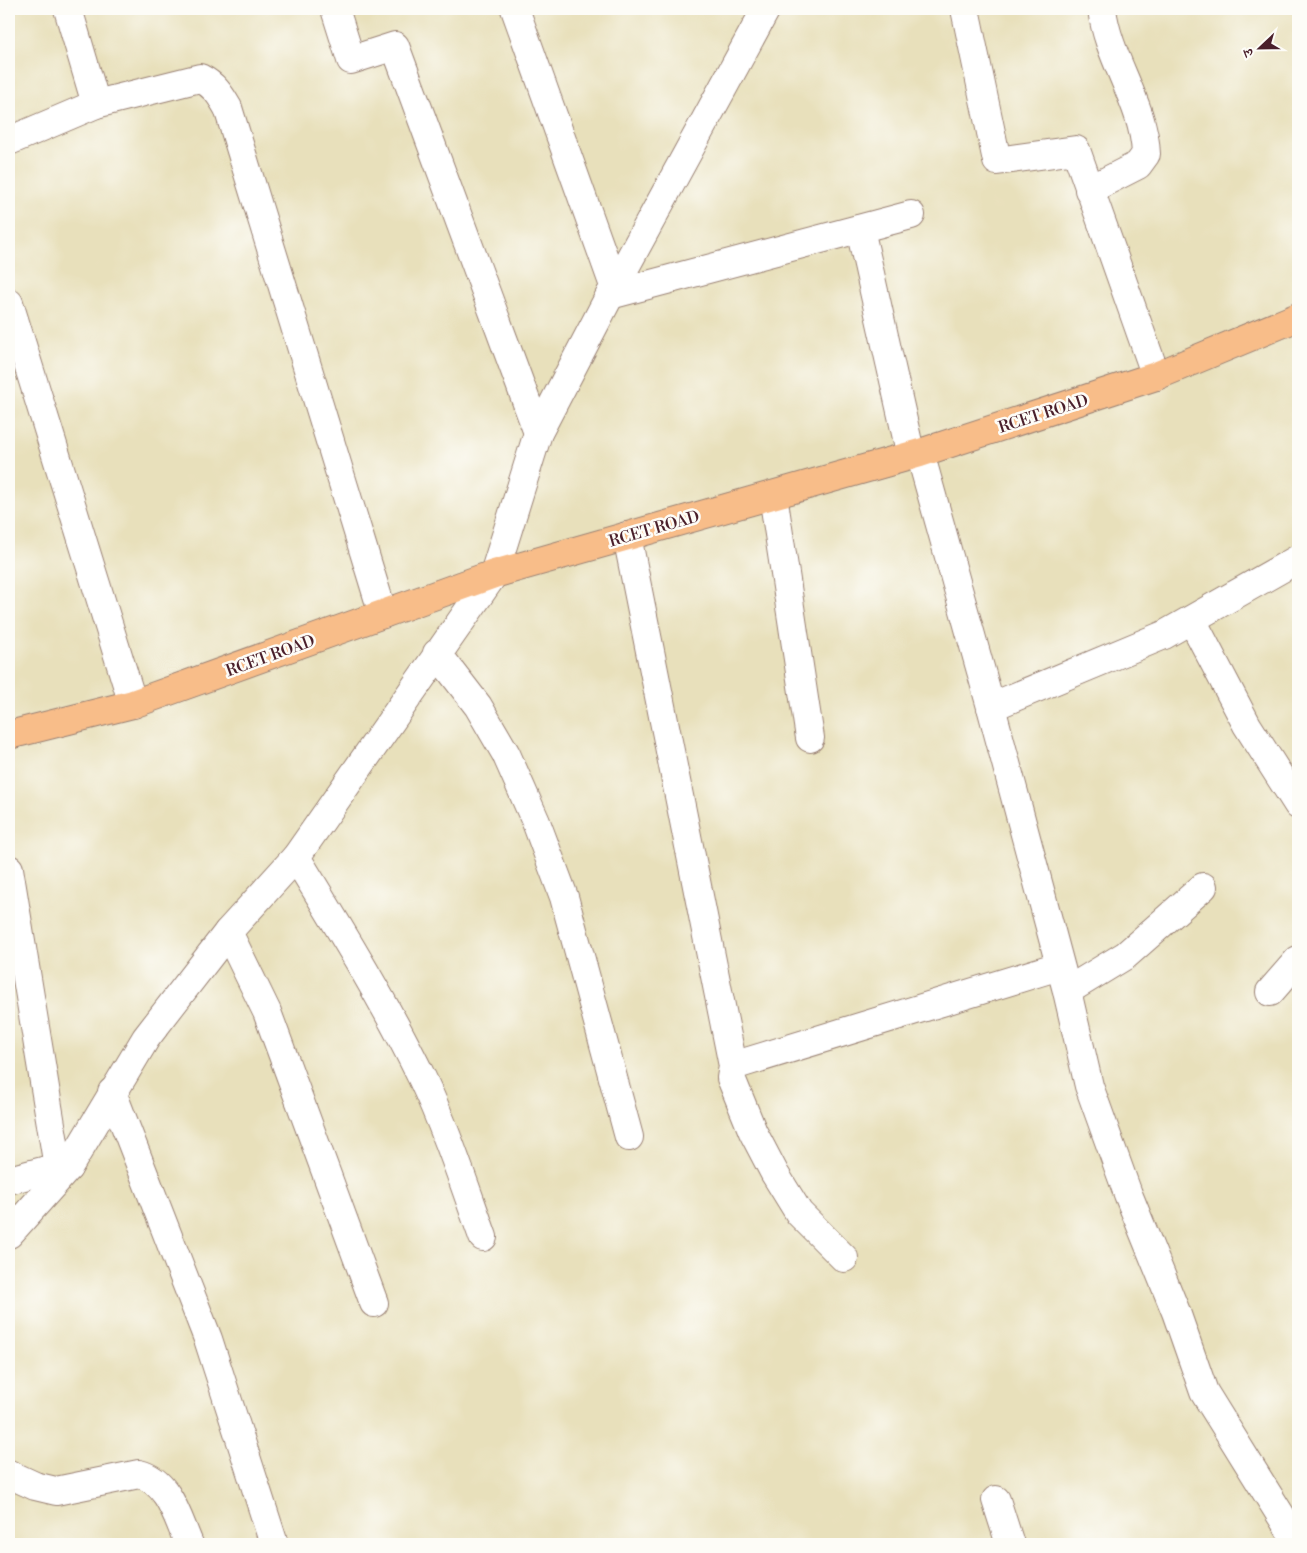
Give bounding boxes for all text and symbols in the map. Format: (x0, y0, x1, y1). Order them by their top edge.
north arrow (1234, 22, 1284, 72)
text: उ (1239, 45, 1259, 60)
street label: RCET ROAD (996, 390, 1091, 438)
street label: RCET ROAD (607, 506, 702, 551)
street label: RCET ROAD (223, 631, 318, 681)

